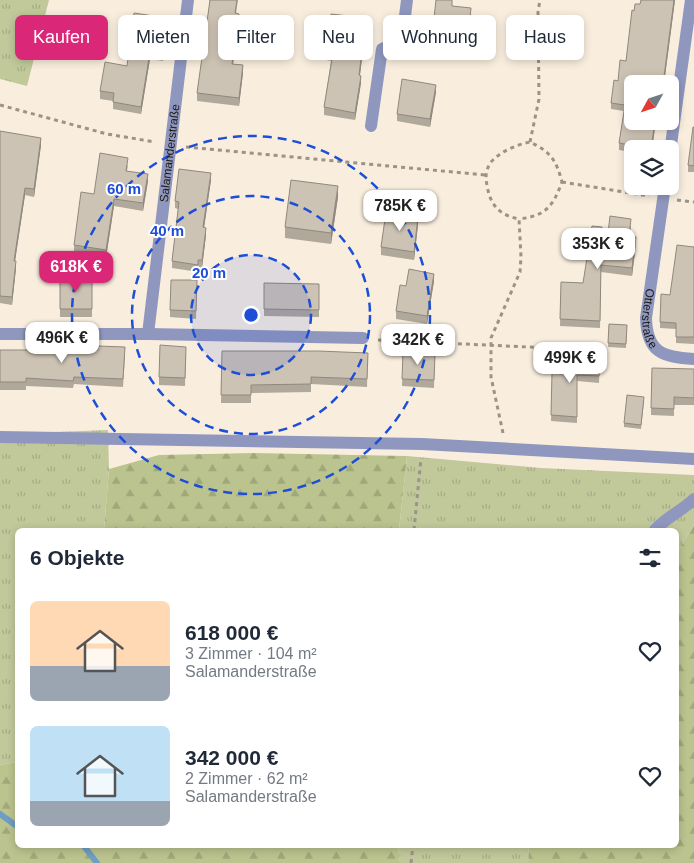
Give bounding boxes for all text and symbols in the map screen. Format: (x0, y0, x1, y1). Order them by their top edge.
chip: Kaufen (15, 15, 108, 60)
chip: Mieten (118, 15, 208, 60)
chip: Filter (218, 15, 294, 60)
chip: Neu (304, 15, 373, 60)
chip: Wohnung (383, 15, 496, 60)
chip: Haus (506, 15, 584, 60)
north arrow (624, 75, 679, 130)
map controls (624, 75, 679, 195)
street label: Salamanderstraße (157, 103, 183, 203)
button: layers (624, 140, 679, 195)
text: 60 m (107, 180, 141, 197)
pin: 785K € (359, 190, 441, 232)
text: 785K € (374, 197, 426, 214)
text: 40 m (150, 222, 184, 239)
pin: 353K € (557, 228, 639, 270)
text: 353K € (572, 235, 624, 252)
pin: 618K € (35, 250, 117, 293)
text: 618K € (50, 258, 102, 275)
text: 20 m (192, 264, 226, 281)
street label: Otterstraße (639, 288, 660, 352)
centre of rings (242, 306, 260, 324)
pin: 496K € (21, 322, 103, 364)
pin: 342K € (377, 324, 459, 366)
text: 496K € (36, 329, 88, 346)
text: 342K € (392, 331, 444, 348)
pin: 499K € (529, 342, 611, 384)
text: 499K € (544, 349, 596, 366)
icon: filters (636, 544, 664, 572)
text: 6 Objekte (30, 546, 125, 569)
icon: home (70, 621, 130, 681)
text: 618 000 € (185, 621, 278, 644)
icon: heart (636, 637, 664, 665)
text: 3 Zimmer · 104 m² (185, 645, 317, 662)
text: Salamanderstraße (185, 663, 317, 680)
icon: home (70, 746, 130, 806)
text: 342 000 € (185, 746, 278, 769)
icon: heart (636, 762, 664, 790)
text: 2 Zimmer · 62 m² (185, 770, 308, 787)
text: Salamanderstraße (185, 788, 317, 805)

